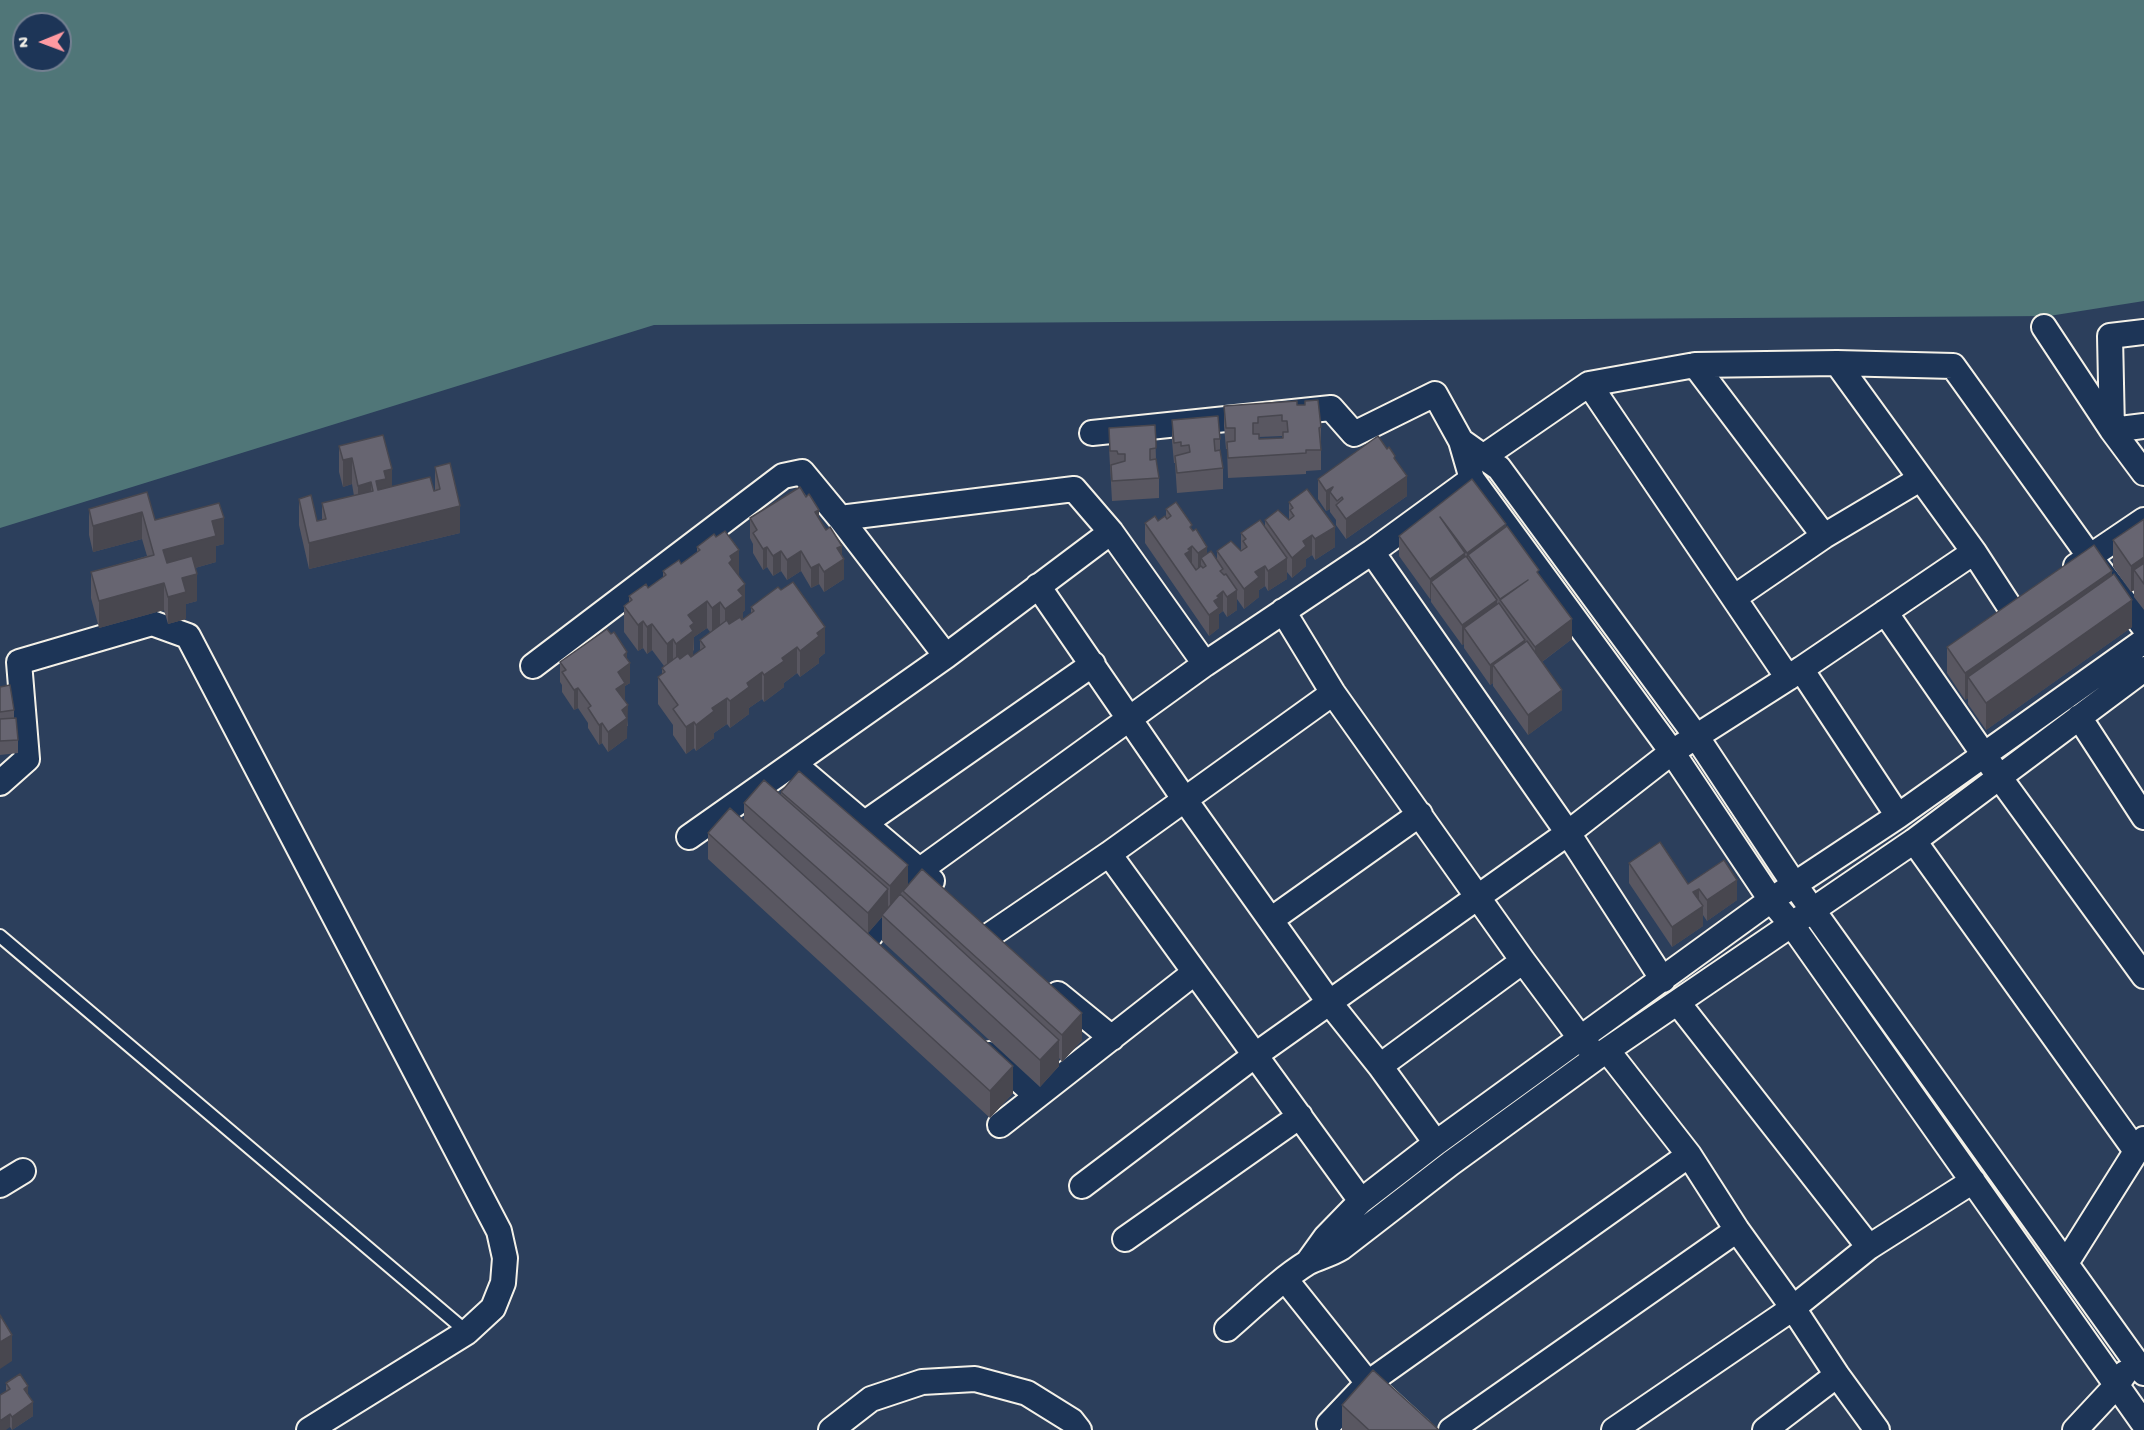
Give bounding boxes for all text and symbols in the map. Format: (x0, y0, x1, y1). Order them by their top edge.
north arrow (12, 12, 72, 72)
text: N (16, 37, 35, 48)

